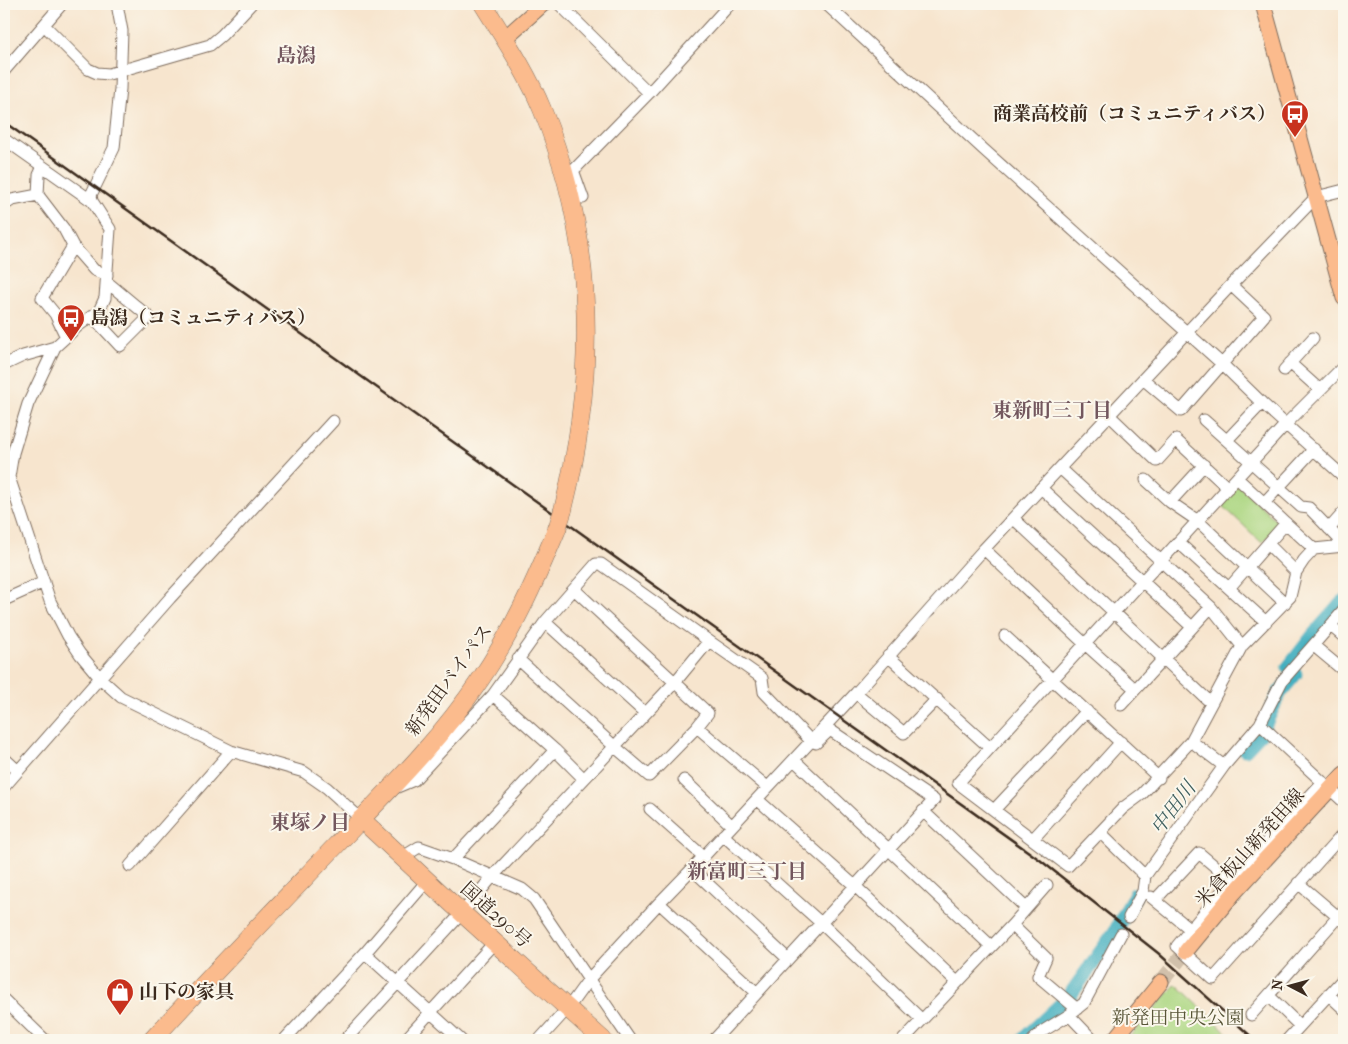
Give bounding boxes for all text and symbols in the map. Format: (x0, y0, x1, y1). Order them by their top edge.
district label: 島潟 (276, 44, 316, 67)
bus stop icon: 商業高校前（コミュニティバス） (1280, 99, 1310, 138)
place label: 商業高校前（コミュニティバス） (993, 103, 1276, 125)
bus stop icon: 島潟（コミュニティバス） (56, 303, 86, 342)
place label: 島潟（コミュニティバス） (90, 307, 316, 329)
district label: 東新町三丁目 (992, 399, 1112, 422)
street label: 新発田バイパス (401, 620, 497, 740)
water label: 中田川 (1146, 776, 1201, 839)
street label: 米倉板山新発田線 (1191, 784, 1309, 912)
district label: 東塚ノ目 (270, 811, 350, 834)
district label: 新富町三丁目 (687, 860, 807, 883)
street label: 国道290号 (456, 878, 536, 952)
north arrow (1266, 962, 1316, 1012)
shop icon: 山下の家具 (105, 977, 135, 1016)
text: N (1269, 978, 1287, 991)
place label: 山下の家具 (139, 981, 234, 1003)
park label: 新発田中央公園 (1111, 1007, 1245, 1029)

